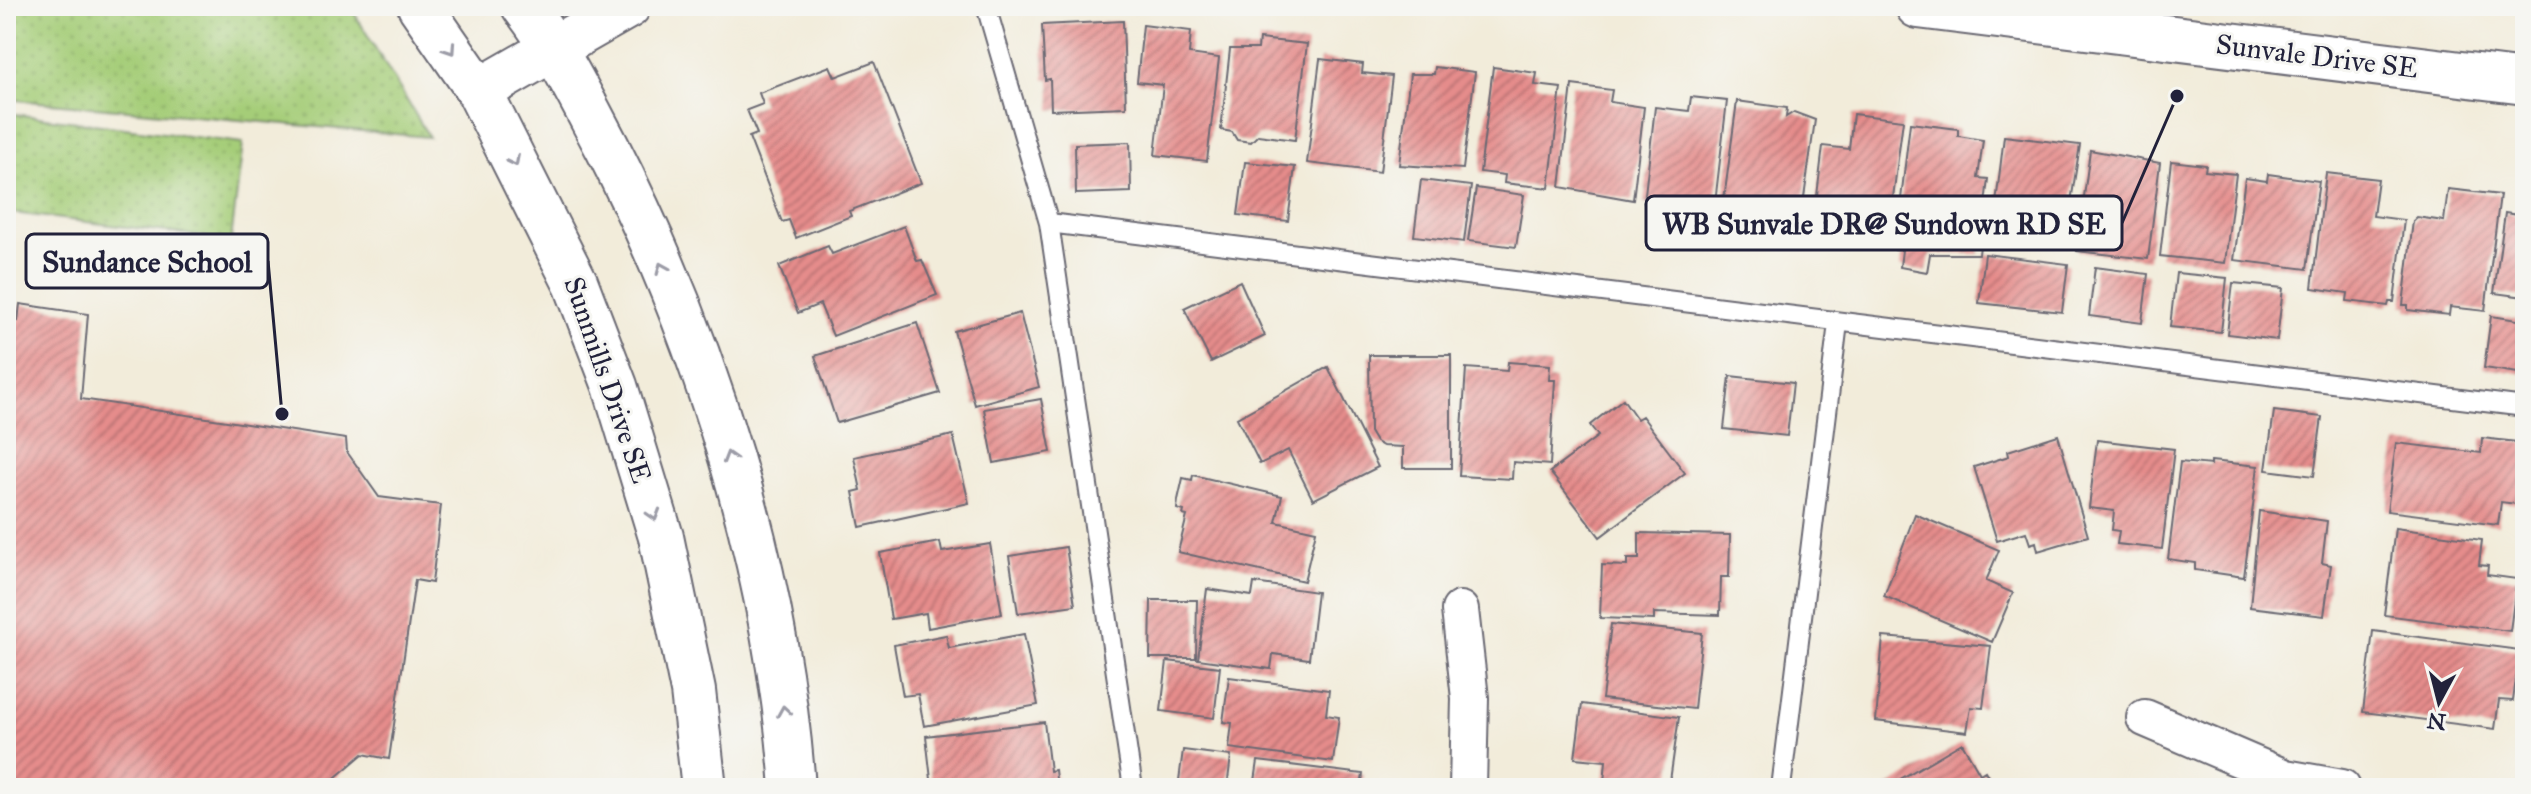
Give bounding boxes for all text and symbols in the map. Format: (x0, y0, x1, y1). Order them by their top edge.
street label: Sunvale Drive SE (2214, 26, 2420, 86)
one-way arrow (440, 40, 455, 54)
one-way arrow (505, 152, 520, 167)
callout: WB Sunvale DR@ Sundown RD SE (1646, 196, 2122, 250)
text: WB Sunvale DR@ Sundown RD SE (1662, 206, 2106, 242)
callout: Sundance School (26, 234, 268, 288)
text: Sundance School (42, 244, 253, 280)
one-way arrow (655, 262, 672, 276)
street label: Sunmills Drive SE (556, 272, 660, 488)
one-way arrow (722, 450, 738, 464)
one-way arrow (645, 507, 661, 521)
north arrow (2399, 662, 2479, 742)
one-way arrow (776, 704, 793, 717)
text: N (2425, 707, 2448, 736)

